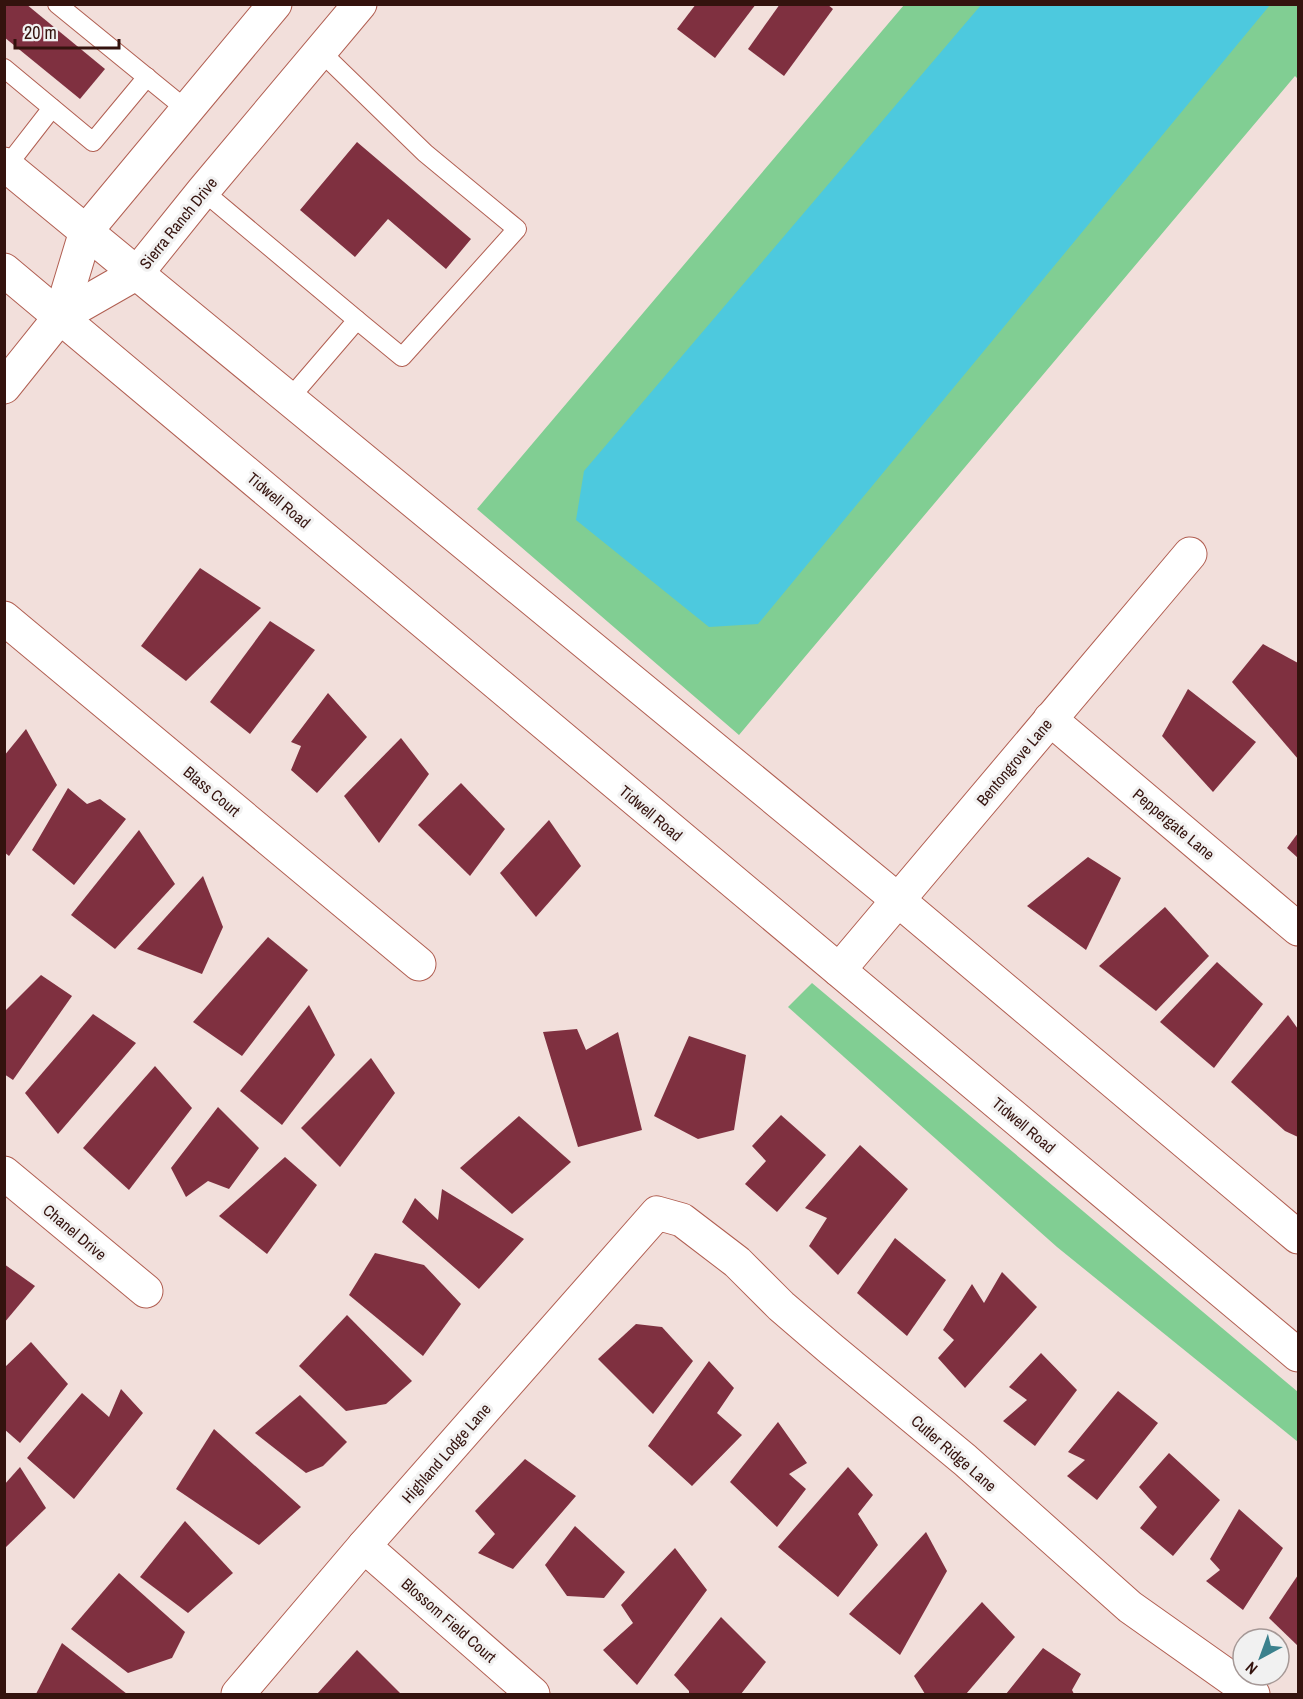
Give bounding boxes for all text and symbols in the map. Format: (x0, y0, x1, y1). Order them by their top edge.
scale bar (15, 12, 118, 50)
text: 20 m (24, 20, 57, 45)
street label: Sierra Ranch Drive (134, 172, 222, 274)
street label: Tidwell Road (243, 467, 315, 533)
street label: Bentongrove Lane (971, 714, 1057, 810)
street label: Blass Court (179, 761, 245, 821)
street label: Tidwell Road (615, 780, 687, 846)
street label: Peppergate Lane (1128, 783, 1220, 865)
street label: Tidwell Road (988, 1092, 1060, 1158)
street label: Chanel Drive (39, 1199, 111, 1265)
street label: Highland Lodge Lane (397, 1398, 495, 1508)
street label: Cutler Ridge Lane (907, 1410, 1001, 1496)
street label: Blossom Field Court (397, 1573, 501, 1668)
north arrow (1231, 1627, 1291, 1687)
text: N (1240, 1657, 1262, 1680)

